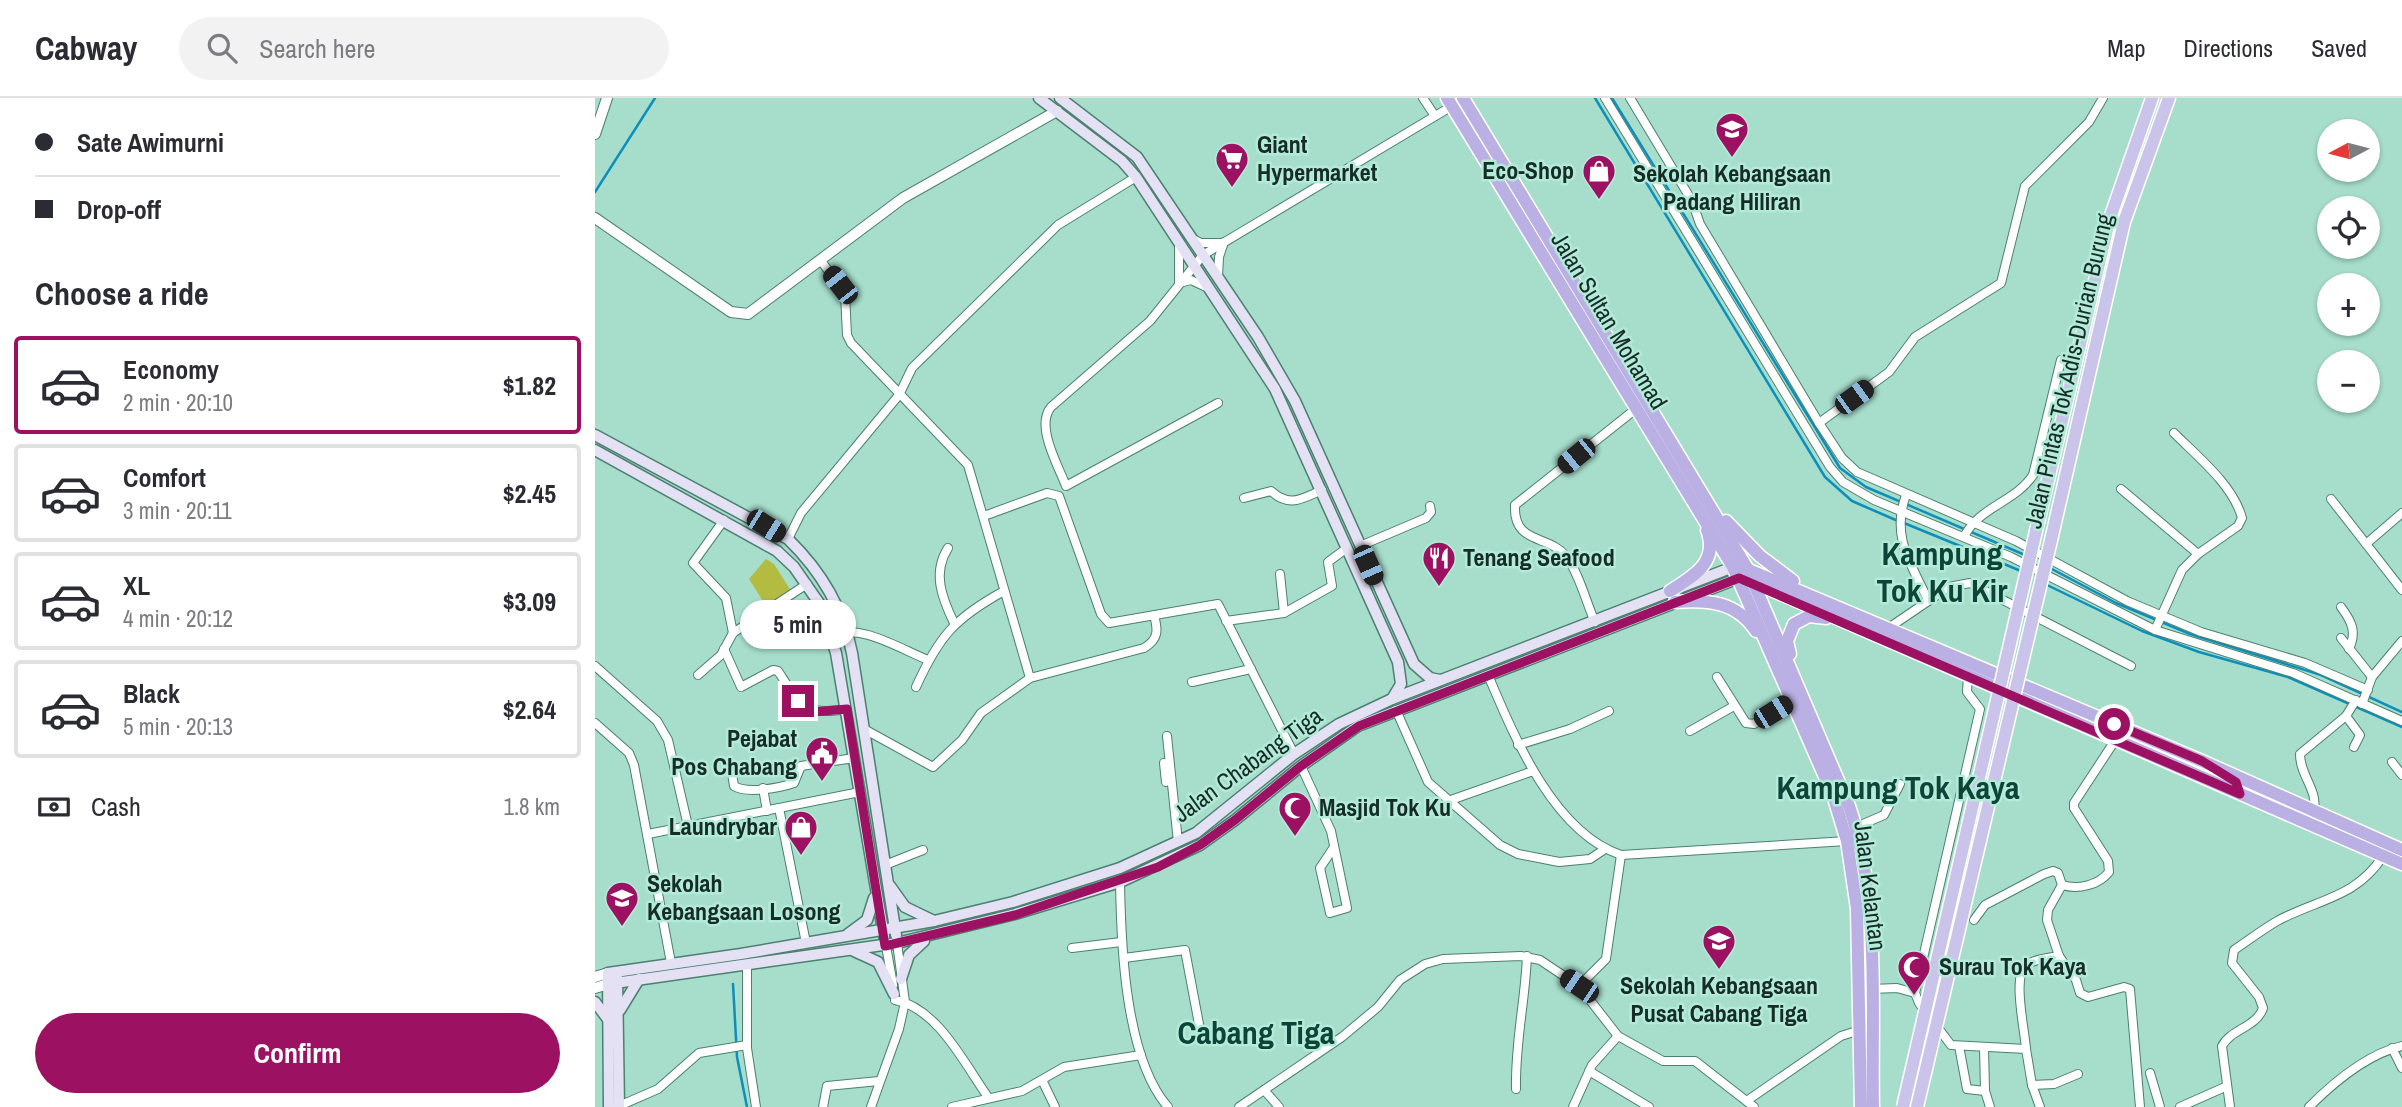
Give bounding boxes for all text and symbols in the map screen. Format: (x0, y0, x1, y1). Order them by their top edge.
search box (179, 17, 669, 80)
text: Cabway (35, 26, 137, 70)
icon: search (203, 29, 241, 67)
text: Search here (259, 31, 375, 66)
text: Map (2107, 32, 2145, 64)
text: Directions (2183, 32, 2273, 64)
text: Saved (2311, 32, 2367, 64)
school or university icon: Sekolah Kebangsaan Padang Hiliran (1713, 110, 1751, 159)
north arrow (2317, 119, 2380, 182)
map controls (2317, 119, 2380, 413)
text: Sate Awimurni (77, 125, 224, 160)
place label: Giant Hypermarket (1257, 128, 1378, 188)
supermarket icon: Giant Hypermarket (1213, 140, 1251, 189)
shop icon: Eco-Shop (1580, 152, 1618, 201)
place label: Eco-Shop (1482, 154, 1574, 186)
place label: Sekolah Kebangsaan Padang Hiliran (1633, 157, 1831, 217)
text: Drop-off (77, 192, 161, 227)
button: locate (2317, 196, 2380, 259)
street label: Jalan Pintas Tok Adis-Durian Burung (2016, 210, 2120, 531)
street label: Jalan Sultan Mohamad (1544, 226, 1675, 415)
car (819, 262, 862, 308)
text: Choose a ride (35, 272, 209, 315)
button: + (2317, 273, 2380, 336)
button: − (2317, 350, 2380, 413)
text: Economy (123, 352, 219, 387)
icon: car (39, 354, 102, 417)
text: $1.82 (503, 368, 556, 403)
car (1831, 376, 1878, 418)
text: 2 min · 20:10 (123, 387, 233, 418)
car (1554, 435, 1599, 477)
text: Comfort (123, 460, 206, 495)
icon: car (39, 462, 102, 525)
text: $2.45 (503, 476, 556, 511)
text: 3 min · 20:11 (123, 495, 232, 526)
car (743, 506, 790, 546)
district label: Kampung Tok Ku Kir (1877, 532, 2008, 612)
restaurant icon: Tenang Seafood (1420, 539, 1458, 588)
place label: Tenang Seafood (1463, 541, 1615, 573)
car (1350, 542, 1387, 588)
text: XL (123, 568, 150, 603)
icon: car (39, 570, 102, 633)
text: $3.09 (503, 584, 556, 619)
callout: 5 min (740, 600, 856, 648)
text: 4 min · 20:12 (123, 603, 233, 634)
text: 5 min (773, 609, 823, 640)
text: Black (123, 676, 180, 711)
icon: car (39, 678, 102, 741)
route end (782, 685, 814, 717)
text: $2.64 (503, 692, 556, 727)
car (1750, 692, 1797, 732)
street label: Jalan Chabang Tiga (1167, 699, 1328, 829)
route start (2098, 708, 2130, 740)
text: 5 min · 20:13 (123, 711, 233, 742)
place label: Pejabat Pos Chabang (671, 722, 797, 782)
public building icon: Pejabat Pos Chabang (803, 734, 841, 783)
district label: Kampung Tok Kaya (1776, 766, 2020, 809)
icon: cash (35, 788, 73, 826)
text: Cash (91, 789, 141, 824)
mosque icon: Masjid Tok Ku (1276, 789, 1314, 838)
text: 1.8 km (503, 791, 560, 822)
place label: Masjid Tok Ku (1319, 791, 1451, 823)
shop icon: Laundrybar (782, 808, 820, 857)
place label: Laundrybar (669, 810, 777, 842)
street label: Jalan Kelantan (1847, 819, 1895, 952)
place label: Sekolah Kebangsaan Losong (647, 867, 841, 927)
school or university icon: Sekolah Kebangsaan Losong (603, 879, 641, 928)
school or university icon: Sekolah Kebangsaan Pusat Cabang Tiga (1700, 922, 1738, 971)
mosque icon: Surau Tok Kaya (1895, 948, 1933, 997)
place label: Surau Tok Kaya (1939, 950, 2086, 982)
car (1556, 966, 1603, 1006)
place label: Sekolah Kebangsaan Pusat Cabang Tiga (1620, 969, 1818, 1029)
district label: Cabang Tiga (1177, 1011, 1335, 1054)
button: Confirm (35, 1013, 560, 1093)

